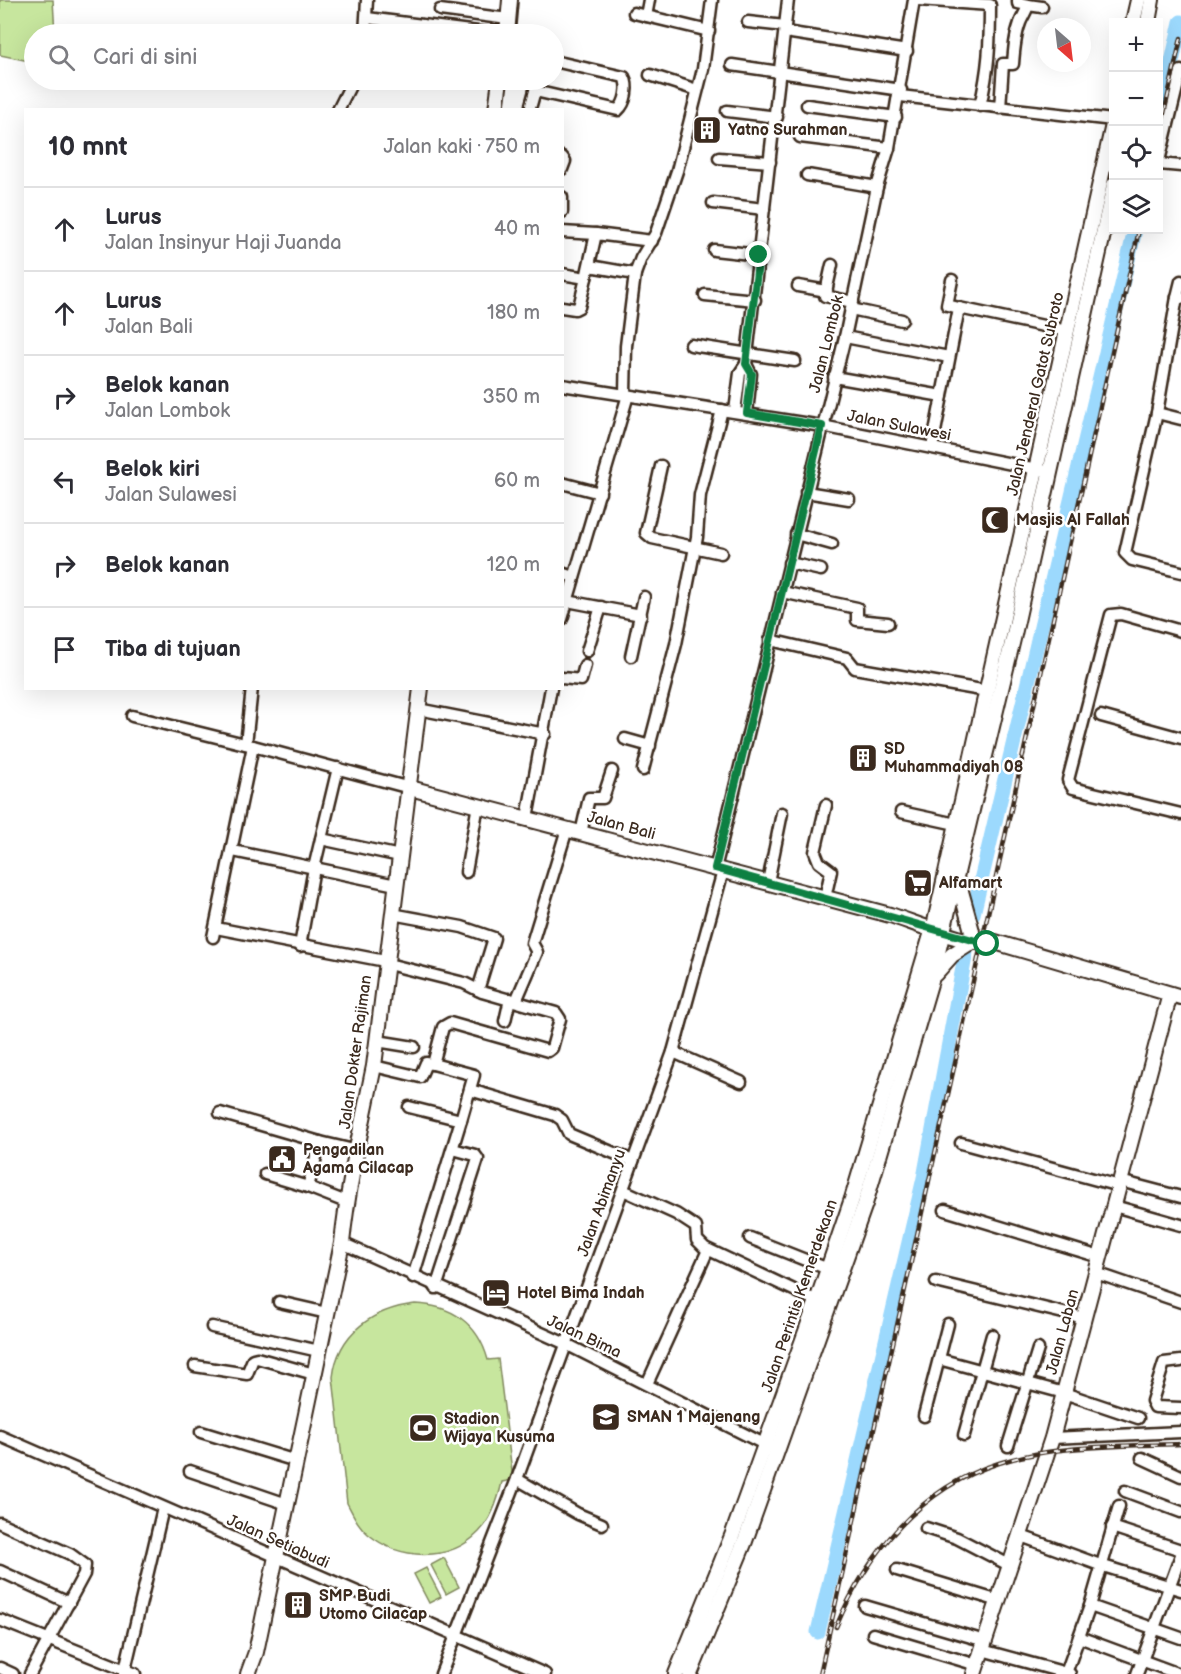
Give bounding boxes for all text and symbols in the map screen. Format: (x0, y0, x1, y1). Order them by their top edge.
north arrow (1037, 18, 1091, 72)
map controls (1109, 18, 1163, 234)
button: + (1109, 18, 1163, 72)
search box (24, 24, 564, 90)
icon: search (45, 41, 78, 74)
text: Cari di sini (93, 44, 197, 71)
button: − (1109, 72, 1163, 126)
building icon: Yatno Surahman (691, 114, 723, 146)
place label: Yatno Surahman (728, 121, 848, 140)
button: locate (1109, 126, 1163, 180)
text: 10 mnt (48, 132, 128, 163)
text: Jalan kaki · 750 m (384, 135, 540, 159)
button: layers (1109, 180, 1163, 234)
text: Lurus (105, 204, 161, 231)
icon: ahead (48, 213, 81, 246)
text: 40 m (494, 217, 540, 241)
text: Jalan Insinyur Haji Juanda (105, 231, 341, 255)
route end (745, 241, 771, 267)
text: Lurus (105, 288, 161, 315)
street label: Jalan Jenderal Gatot Subroto (1003, 290, 1069, 498)
street label: Jalan Lombok (806, 293, 848, 395)
icon: ahead (48, 297, 81, 330)
text: 180 m (487, 301, 540, 325)
text: Jalan Bali (105, 315, 193, 339)
text: Belok kanan (105, 372, 230, 399)
icon: right (48, 381, 81, 414)
text: 350 m (483, 385, 540, 409)
text: Jalan Lombok (105, 399, 230, 423)
street label: Jalan Sulawesi (845, 407, 953, 445)
text: Belok kiri (105, 456, 200, 483)
icon: left (48, 465, 81, 498)
text: 60 m (494, 469, 540, 493)
text: Jalan Sulawesi (105, 483, 237, 507)
mosque icon: Masjis Al Fallah (979, 504, 1011, 536)
place label: Masjis Al Fallah (1016, 511, 1130, 530)
icon: right (48, 549, 81, 582)
text: Belok kanan (105, 552, 230, 579)
text: 120 m (487, 553, 540, 577)
icon: arrive (48, 633, 81, 666)
text: Tiba di tujuan (105, 636, 241, 663)
place label: SD Muhammadiyah 08 (884, 740, 1023, 777)
building icon: SD Muhammadiyah 08 (847, 742, 879, 774)
street label: Jalan Bali (585, 808, 657, 844)
supermarket icon: Alfamart (902, 867, 934, 899)
place label: Alfamart (938, 874, 1003, 893)
route start (973, 930, 999, 956)
street label: Jalan Dokter Rajiman (336, 974, 376, 1130)
place label: Pengadilan Agama Cilacap (302, 1141, 414, 1178)
public building icon: Pengadilan Agama Cilacap (266, 1143, 298, 1175)
street label: Jalan Abimanyu (574, 1147, 630, 1259)
street label: Jalan Perintis Kemerdekaan (758, 1197, 842, 1395)
hotel icon: Hotel Bima Indah (480, 1277, 512, 1309)
place label: Hotel Bima Indah (517, 1284, 645, 1303)
street label: Jalan Laban (1042, 1287, 1084, 1377)
street label: Jalan Bima (544, 1311, 624, 1363)
school or university icon: SMAN 1 Majenang (590, 1401, 622, 1433)
place label: SMAN 1 Majenang (627, 1408, 760, 1427)
place label: Stadion Wijaya Kusuma (444, 1410, 555, 1447)
sports icon: Stadion Wijaya Kusuma (407, 1412, 439, 1444)
street label: Jalan Setiabudi (224, 1511, 332, 1573)
place label: SMP Budi Utomo Cilacap (319, 1587, 427, 1624)
building icon: SMP Budi Utomo Cilacap (282, 1589, 314, 1621)

